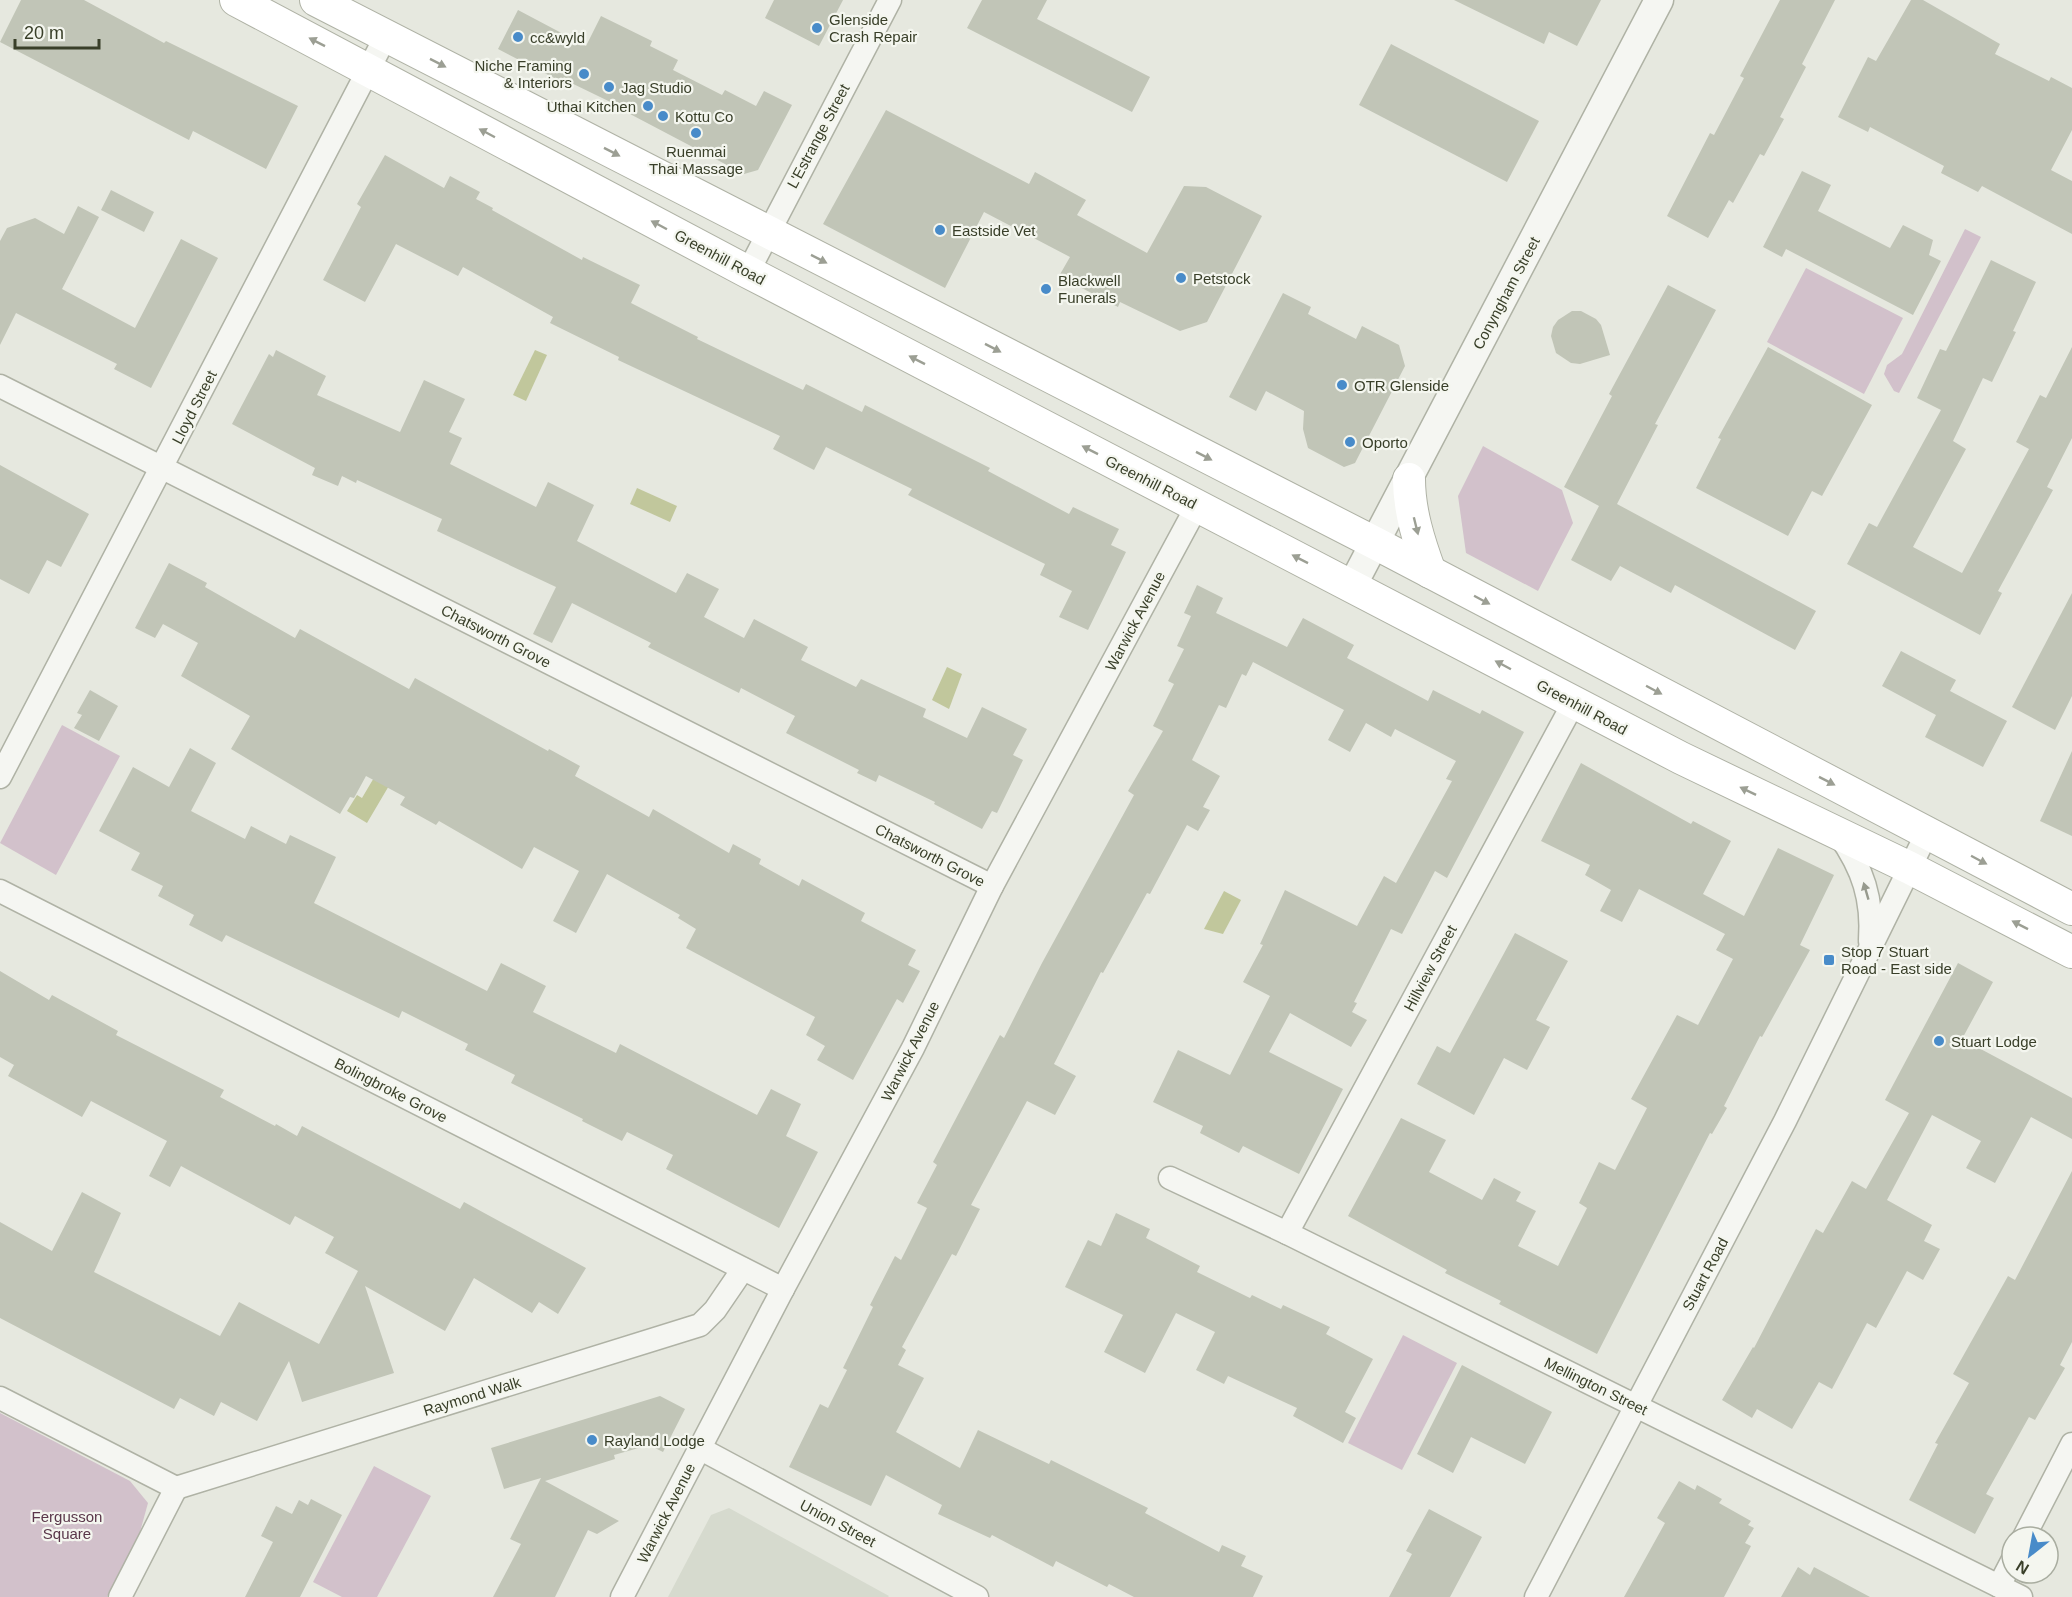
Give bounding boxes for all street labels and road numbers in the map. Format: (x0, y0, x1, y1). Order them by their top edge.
street label: L'Estrange Street (783, 80, 853, 191)
street label: Greenhill Road (672, 226, 768, 288)
street label: Conyngham Street (1469, 233, 1543, 352)
street label: Lloyd Street (168, 367, 220, 447)
street label: Greenhill Road (1103, 452, 1199, 512)
street label: Warwick Avenue (1102, 568, 1168, 674)
street label: Chatsworth Grove (438, 601, 554, 671)
street label: Greenhill Road (1534, 676, 1630, 738)
street label: Chatsworth Grove (872, 820, 988, 890)
street label: Hillview Street (1400, 921, 1460, 1014)
street label: Warwick Avenue (877, 998, 943, 1104)
street label: Bolingbroke Grove (332, 1054, 450, 1126)
street label: Stuart Road (1679, 1235, 1731, 1313)
street label: Mellington Street (1542, 1354, 1651, 1419)
street label: Raymond Walk (421, 1373, 523, 1419)
street label: Warwick Avenue (633, 1460, 699, 1566)
street label: Union Street (797, 1496, 880, 1550)

